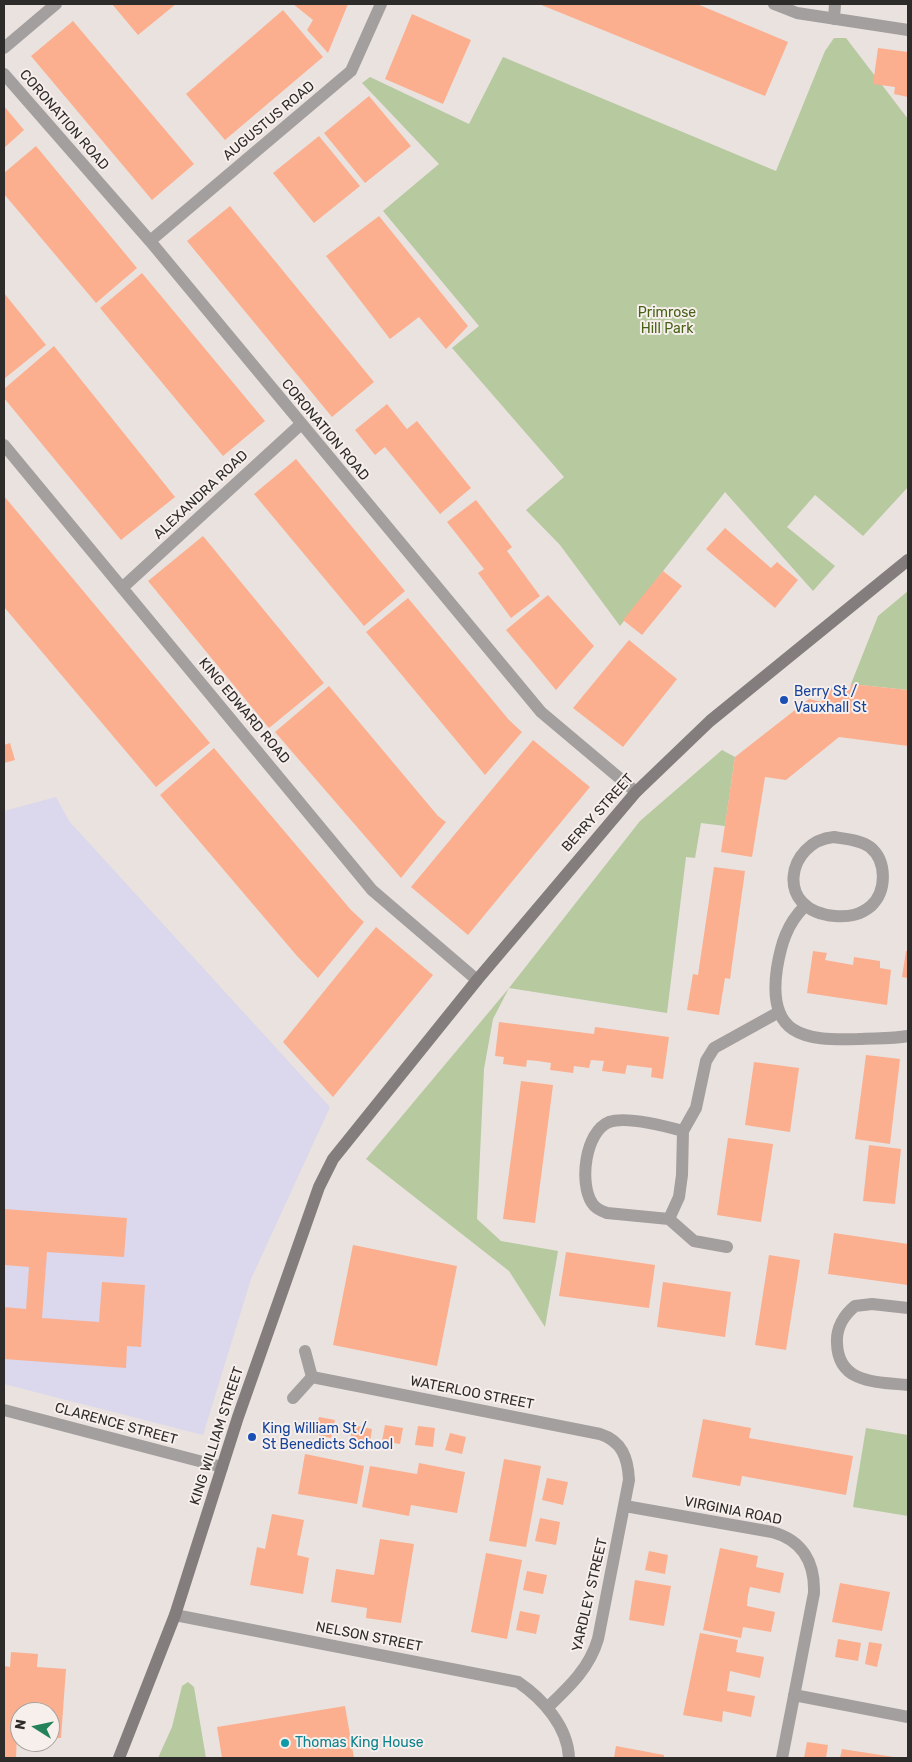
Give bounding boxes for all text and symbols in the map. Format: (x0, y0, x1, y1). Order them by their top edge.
street label: CORONATION ROAD (16, 66, 112, 174)
street label: AUGUSTUS ROAD (220, 78, 318, 164)
park label: Primrose Hill Park (638, 305, 696, 338)
street label: CORONATION ROAD (278, 376, 372, 484)
street label: ALEXANDRA ROAD (150, 447, 252, 543)
street label: KING EDWARD ROAD (195, 655, 293, 767)
place label: Berry St / Vauxhall St (794, 684, 867, 716)
marker: Berry St / Vauxhall St (778, 694, 790, 706)
street label: BERRY STREET (559, 770, 637, 856)
street label: KING WILLIAM STREET (187, 1365, 247, 1507)
street label: WATERLOO STREET (409, 1373, 535, 1413)
street label: CLARENCE STREET (53, 1400, 179, 1448)
place label: King William St / St Benedicts School (262, 1421, 393, 1454)
marker: King William St / St Benedicts School (246, 1431, 258, 1443)
street label: VIRGINIA ROAD (683, 1493, 783, 1529)
street label: YARDLEY STREET (569, 1537, 611, 1653)
street label: NELSON STREET (314, 1618, 424, 1656)
north arrow (10, 1702, 60, 1752)
text: N (11, 1718, 30, 1731)
place label: Thomas King House (295, 1735, 424, 1751)
marker: Thomas King House (279, 1737, 291, 1749)

